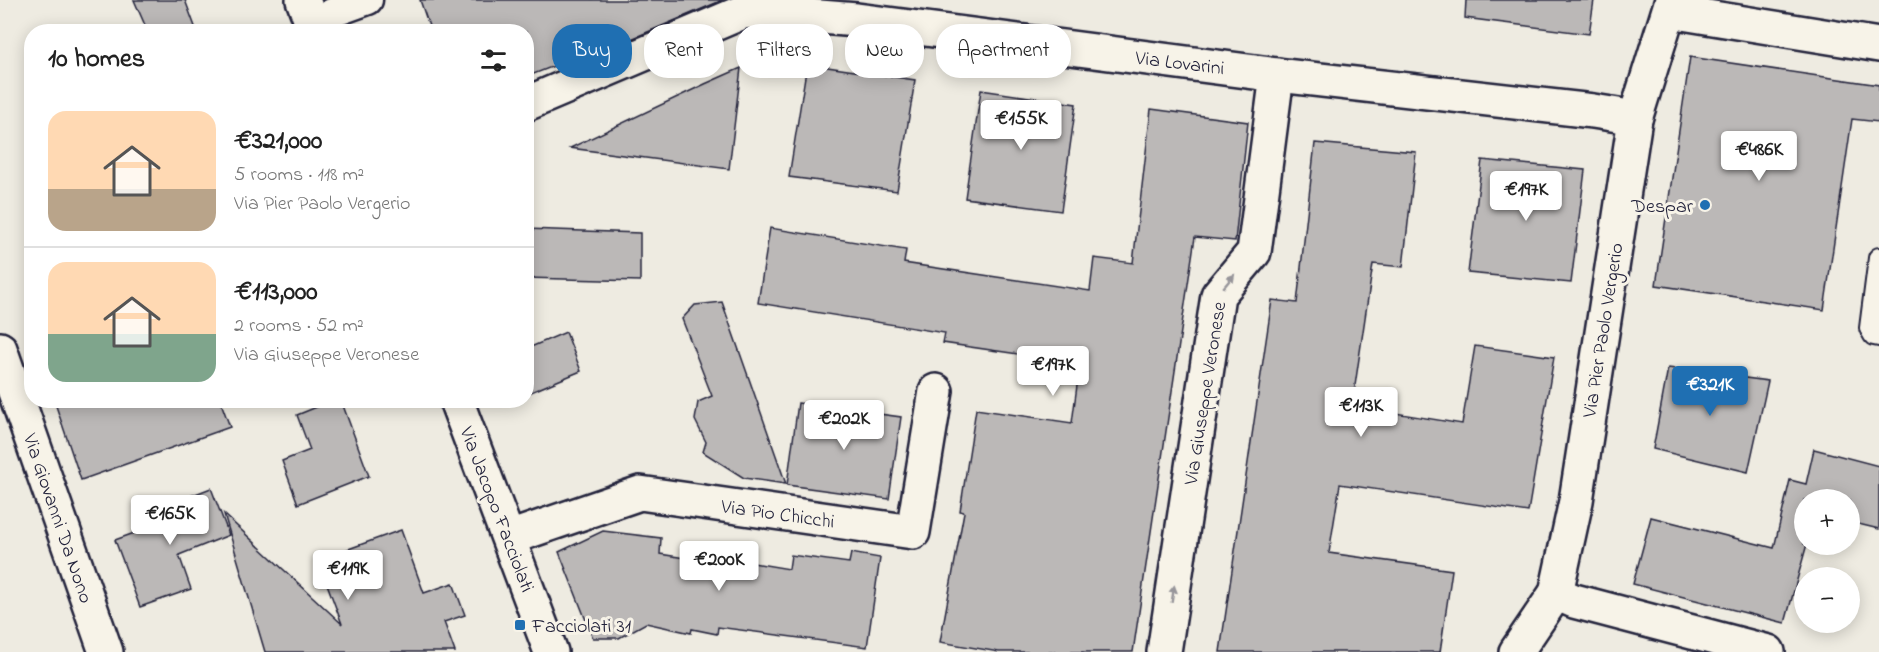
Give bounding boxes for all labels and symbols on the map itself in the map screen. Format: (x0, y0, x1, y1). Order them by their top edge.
street label: Via Lovarini (1133, 45, 1226, 84)
pin: €155K (979, 100, 1063, 151)
pin: €486K (1717, 131, 1801, 182)
pin: €197K (1484, 171, 1568, 222)
place label: Despar (1630, 193, 1694, 222)
marker: Despar (1698, 198, 1712, 212)
street label: Via Pier Paolo Vergerio (1576, 241, 1634, 421)
one-way arrow (1223, 273, 1236, 289)
street label: Via Giuseppe Veronese (1178, 300, 1235, 488)
pin: €197K (1011, 346, 1095, 397)
pin: €321K (1668, 366, 1752, 417)
pin: €113K (1319, 387, 1403, 438)
pin: €202K (802, 400, 886, 451)
street label: Via Jacopo Facciolati (450, 422, 541, 597)
street label: Via Giovanni Da Nono (14, 429, 99, 608)
street label: Via Pio Chicchi (718, 493, 836, 538)
pin: €165K (128, 495, 212, 546)
pin: €200K (677, 541, 761, 592)
pin: €119K (306, 550, 390, 601)
one-way arrow (1168, 585, 1177, 604)
place label: Facciolati 31 (531, 613, 631, 642)
marker: Facciolati 31 (513, 618, 527, 632)

